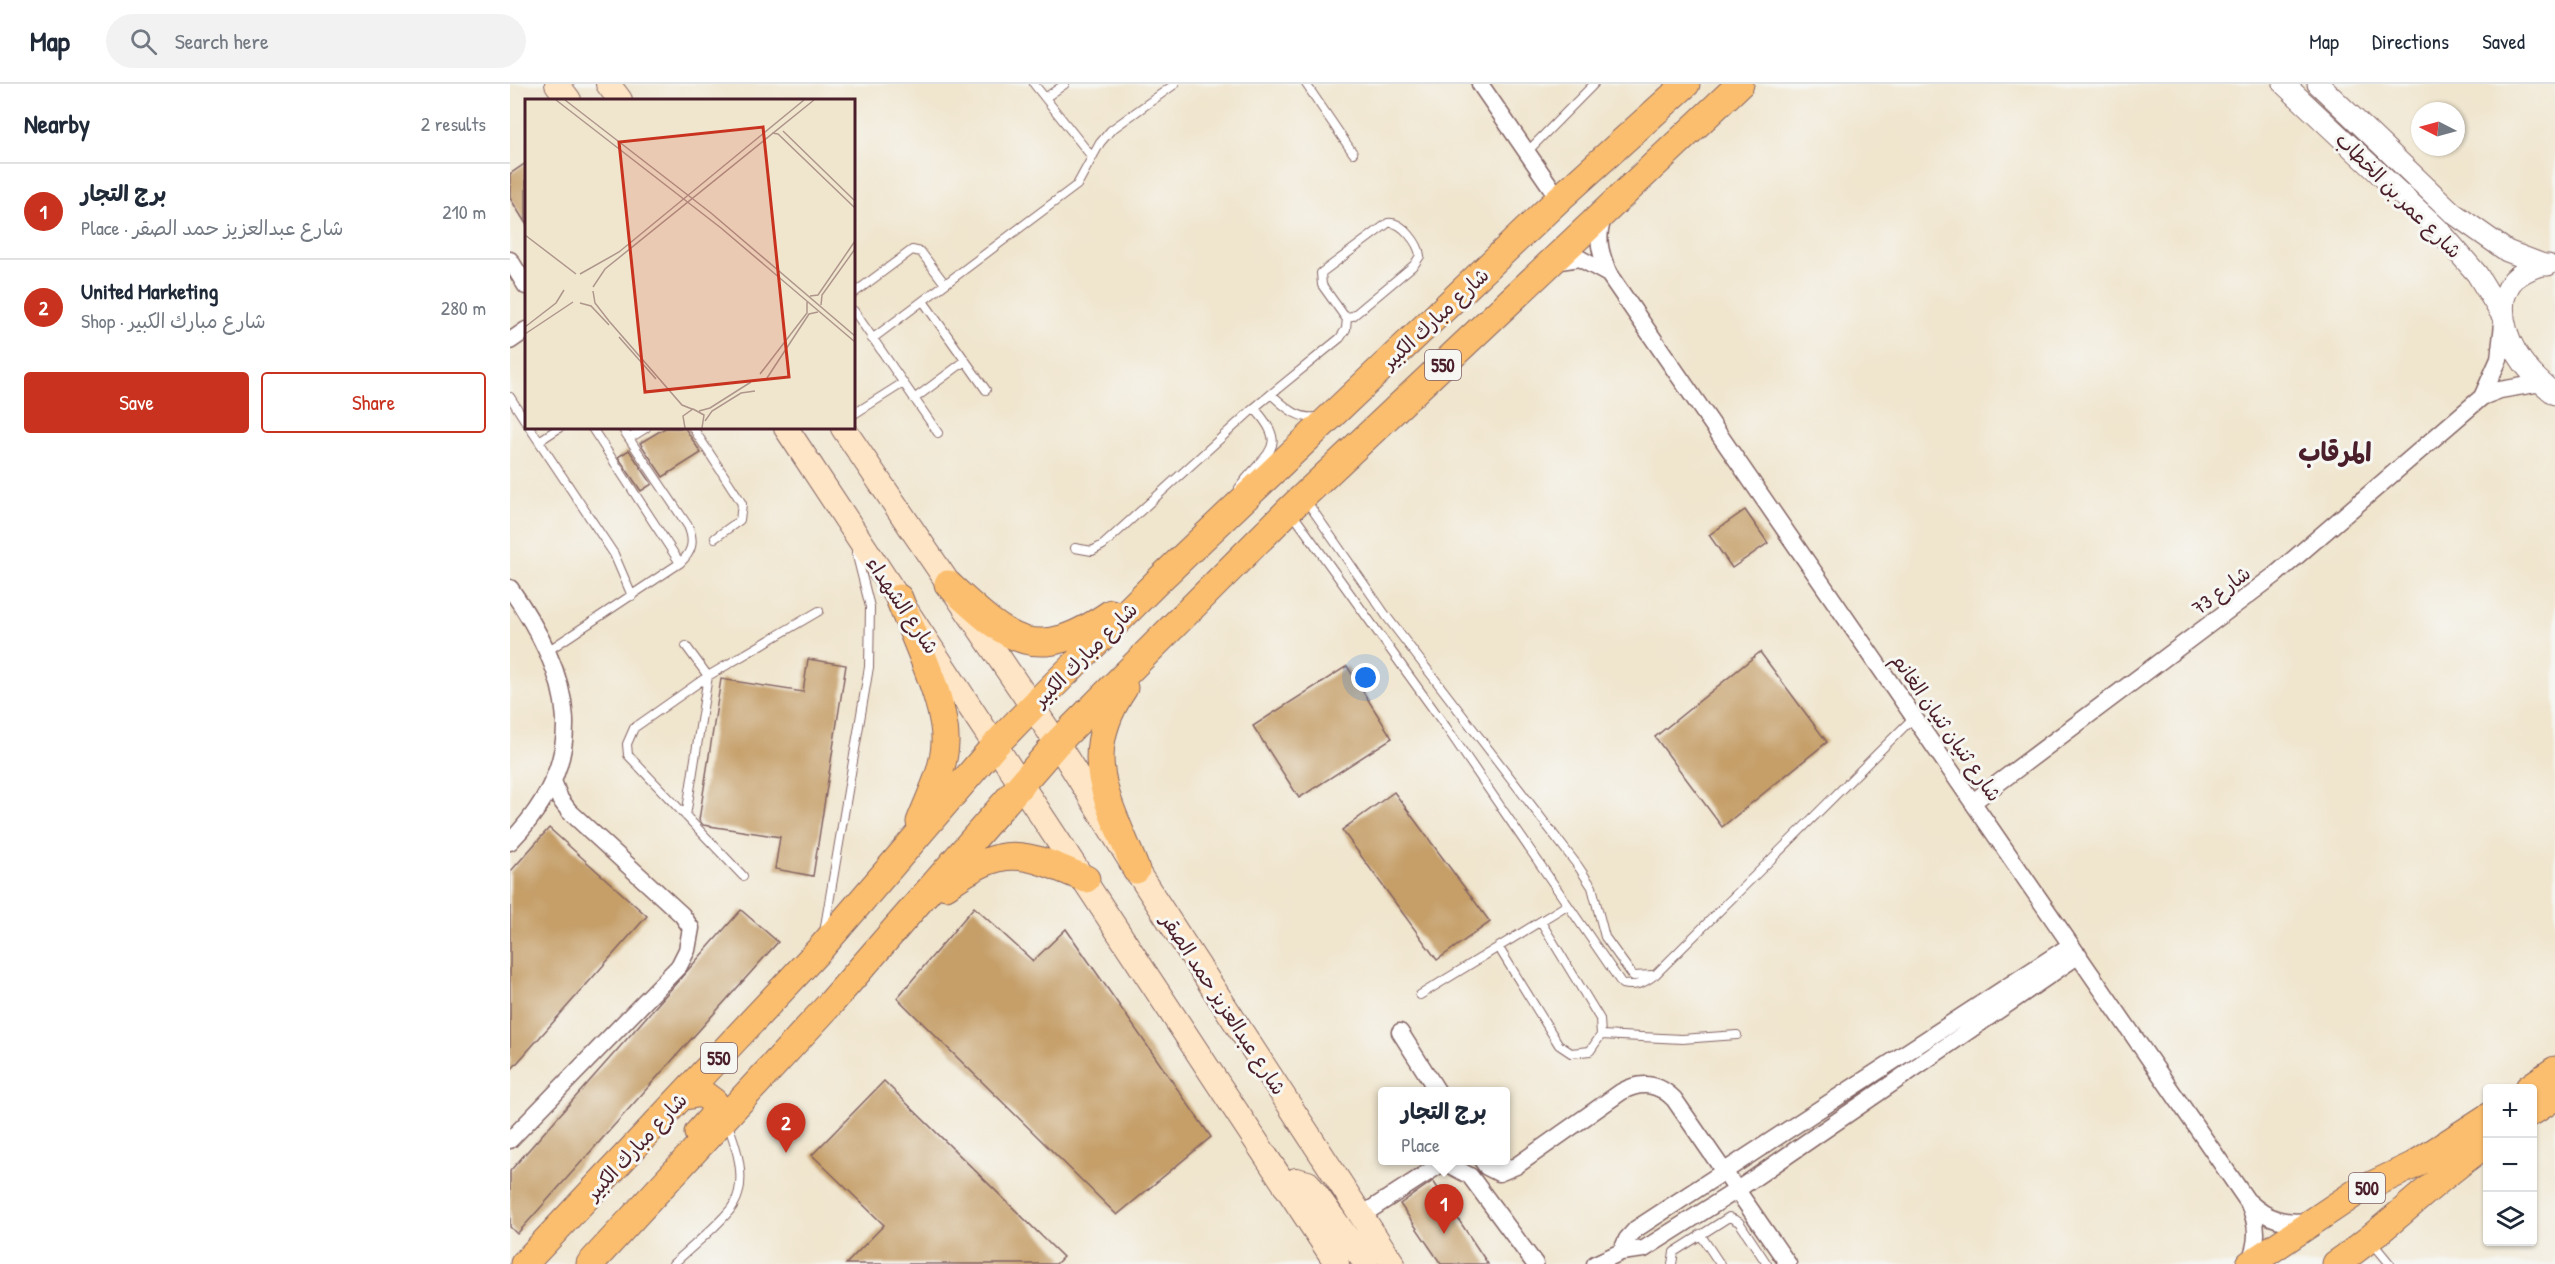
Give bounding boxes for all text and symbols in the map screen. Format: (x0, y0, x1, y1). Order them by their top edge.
search box (106, 14, 526, 68)
text: Map (30, 22, 70, 60)
icon: search (127, 25, 160, 58)
text: Search here (175, 26, 269, 56)
text: Map (2309, 27, 2339, 56)
text: Directions (2372, 27, 2449, 56)
text: Saved (2482, 27, 2525, 56)
inset map (525, 99, 855, 429)
north arrow (2411, 102, 2465, 156)
text: Nearby (24, 106, 90, 141)
text: 2 results (421, 110, 486, 137)
street label: شارع عمر بن الخطاب (2329, 126, 2468, 265)
text: برج التجار (81, 178, 166, 208)
text: 1 (40, 198, 47, 225)
text: 210 m (442, 198, 486, 225)
text: Place · شارع عبدالعزيز حمد الصقر (81, 214, 343, 241)
street label: شارع مبارك الكبير (1374, 261, 1495, 377)
text: United Marketing (81, 276, 218, 306)
text: 2 (39, 294, 48, 321)
text: 280 m (441, 294, 486, 321)
text: Shop · شارع مبارك الكبير (81, 307, 266, 334)
road number: 550 (1425, 350, 1461, 380)
button: Save (24, 372, 249, 433)
button: Share (261, 372, 486, 433)
district label: المرقاب (2298, 434, 2372, 469)
street label: شارع الشهداء (860, 551, 945, 660)
street label: شارع 73 (2186, 559, 2256, 622)
street label: شارع مبارك الكبير (1026, 596, 1144, 714)
street label: شارع ثنيان ثنيان الغانم (1883, 647, 2008, 808)
your location (1351, 663, 1380, 692)
street label: شارع عبدالعزيز حمد الصقر (1153, 907, 1293, 1100)
road number: 550 (701, 1043, 737, 1073)
map controls (2483, 1084, 2537, 1246)
button: + (2483, 1084, 2537, 1138)
street label: شارع مبارك الكبير (578, 1087, 693, 1208)
popup (1378, 1087, 1510, 1165)
text: برج التجار (1401, 1096, 1487, 1126)
pin: 2 (766, 1104, 806, 1153)
text: Place (1401, 1131, 1440, 1158)
button: − (2483, 1138, 2537, 1192)
road number: 500 (2349, 1173, 2385, 1203)
pin: 1 (1424, 1184, 1464, 1234)
button: layers (2483, 1192, 2537, 1246)

